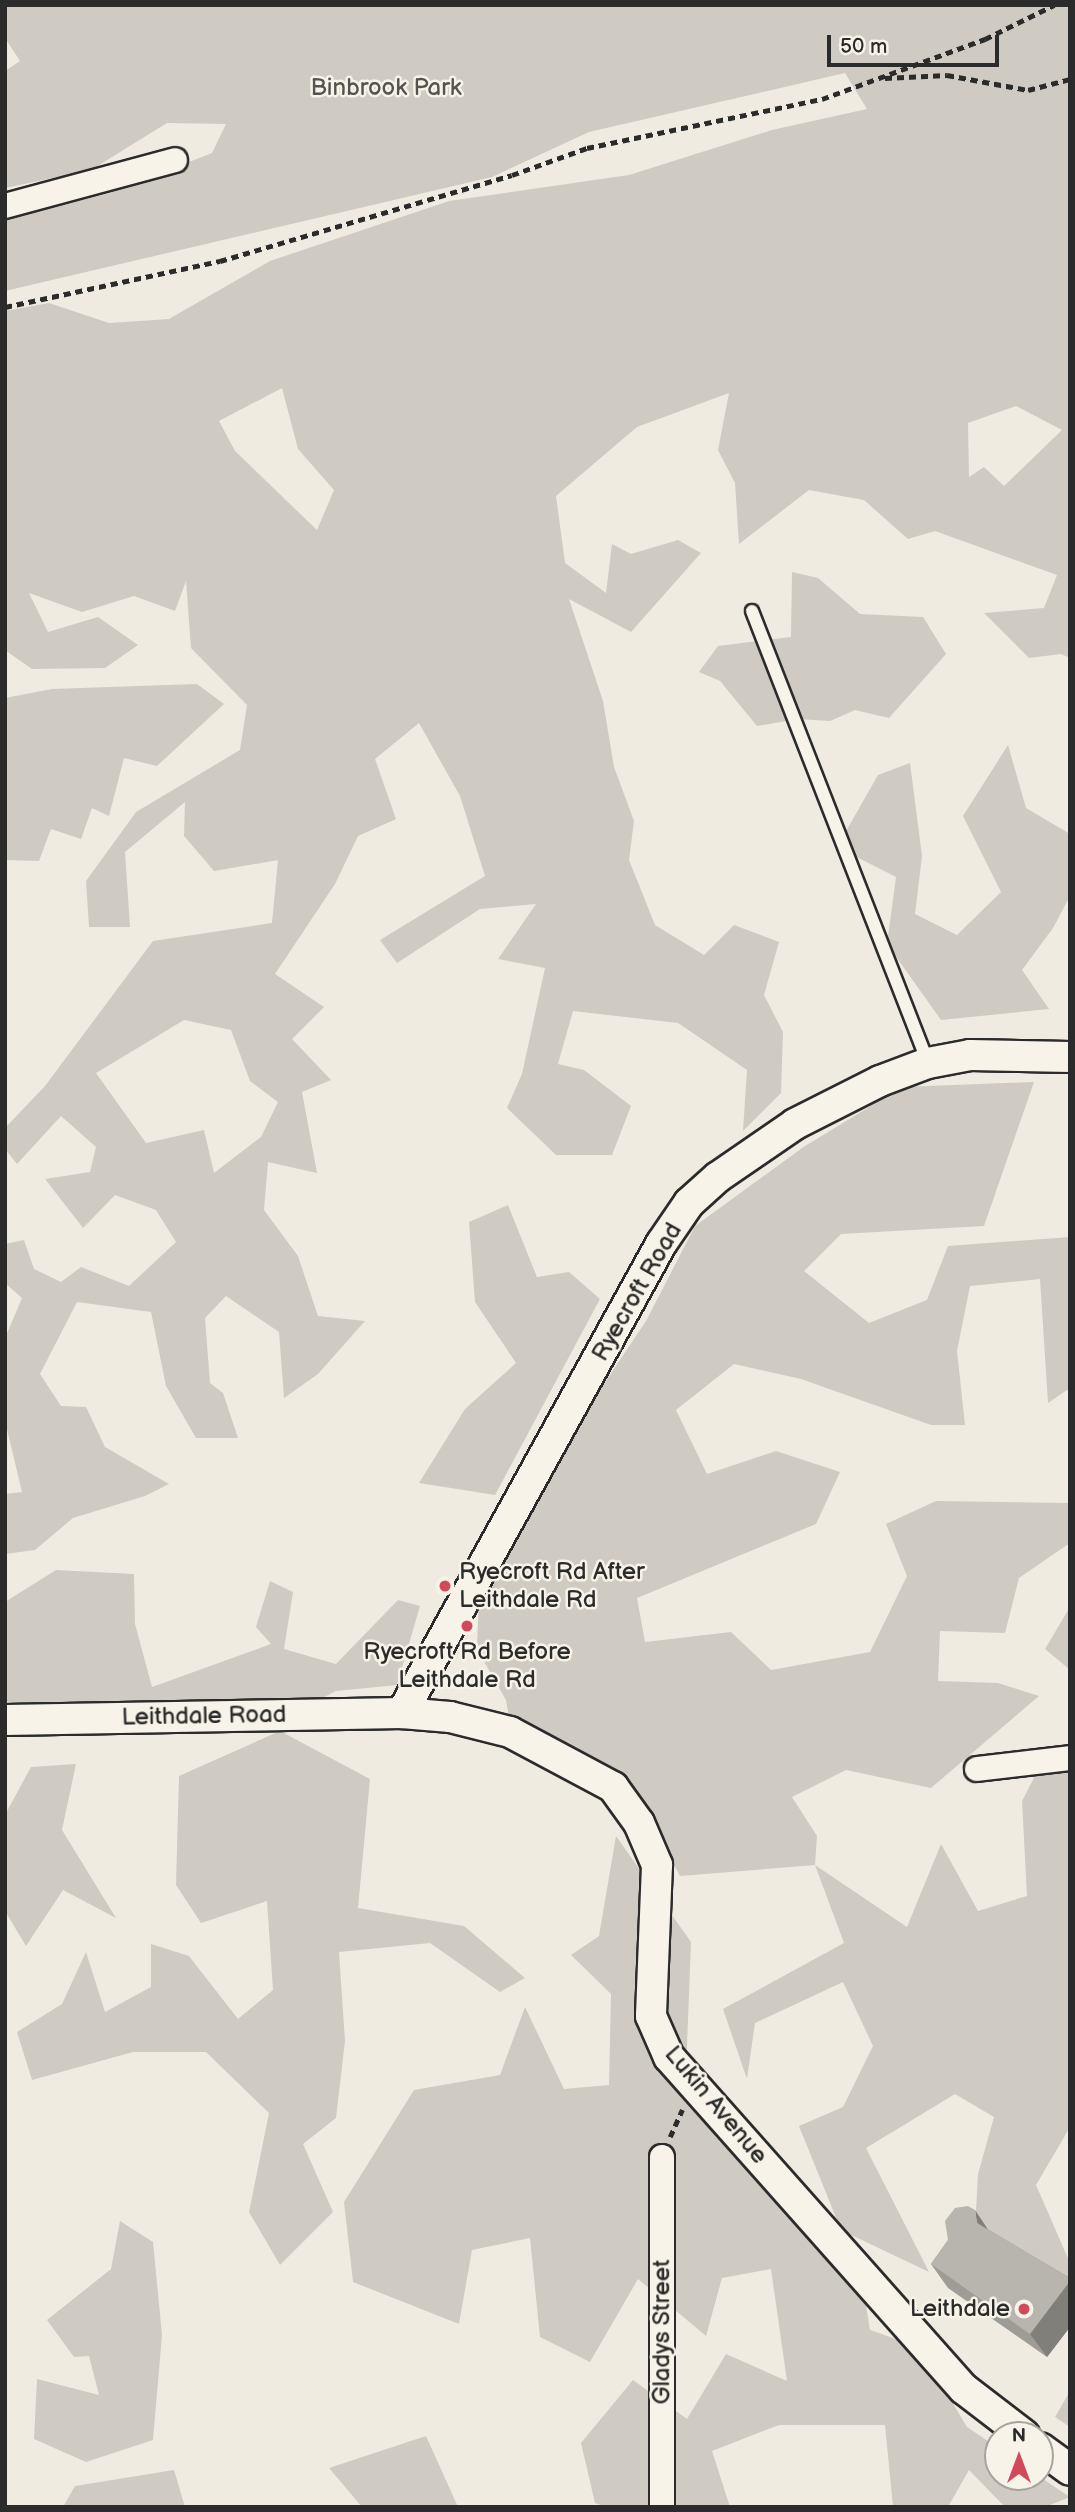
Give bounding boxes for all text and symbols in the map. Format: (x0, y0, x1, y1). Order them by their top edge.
scale bar (830, 21, 1002, 65)
text: 50 m (840, 34, 887, 59)
park label: Binbrook Park (310, 74, 462, 102)
street label: Ryecroft Road (586, 1218, 688, 1366)
place label: Ryecroft Rd After Leithdale Rd (459, 1558, 645, 1614)
marker: Ryecroft Rd After Leithdale Rd (437, 1578, 453, 1594)
marker: Ryecroft Rd Before Leithdale Rd (459, 1618, 475, 1634)
place label: Ryecroft Rd Before Leithdale Rd (363, 1638, 571, 1694)
street label: Leithdale Road (121, 1700, 287, 1732)
street label: Lukin Avenue (658, 2040, 774, 2170)
street label: Gladys Street (648, 2259, 676, 2405)
place label: Leithdale (910, 2295, 1010, 2323)
marker: Leithdale (1016, 2301, 1032, 2317)
north arrow (984, 2421, 1054, 2491)
text: N (1012, 2425, 1026, 2448)

